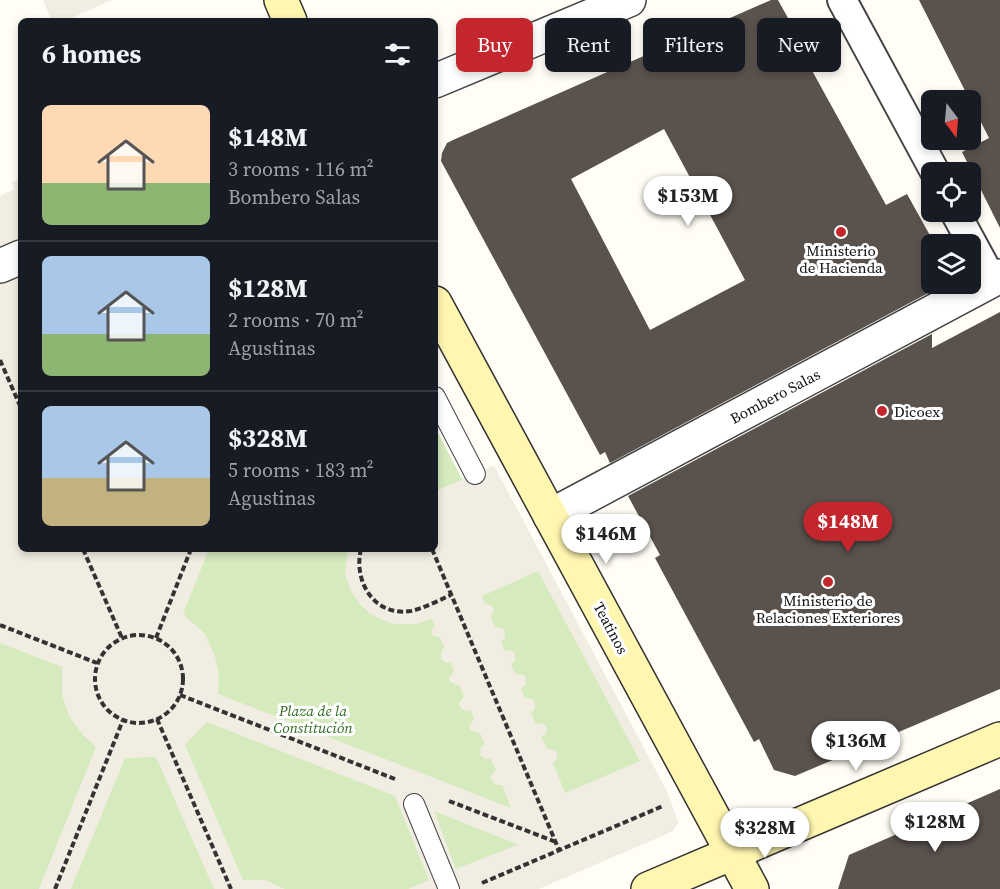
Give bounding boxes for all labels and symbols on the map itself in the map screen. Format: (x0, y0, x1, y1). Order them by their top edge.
north arrow (921, 90, 981, 150)
pin: $153M (646, 176, 730, 227)
marker: Ministerio de Hacienda (834, 225, 848, 239)
place label: Ministerio de Hacienda (799, 240, 883, 278)
street label: Bombero Salas (726, 363, 824, 429)
place label: Dicoex (894, 401, 940, 422)
marker: Dicoex (875, 404, 889, 418)
pin: $148M (806, 502, 890, 553)
pin: $146M (564, 514, 648, 565)
marker: Ministerio de Relaciones Exteriores (821, 575, 835, 589)
place label: Ministerio de Relaciones Exteriores (756, 590, 900, 628)
street label: Teatinos (589, 598, 633, 658)
park label: Plaza de la Constitución (273, 700, 353, 738)
pin: $136M (814, 721, 898, 772)
pin: $128M (893, 802, 977, 853)
pin: $328M (723, 808, 807, 859)

